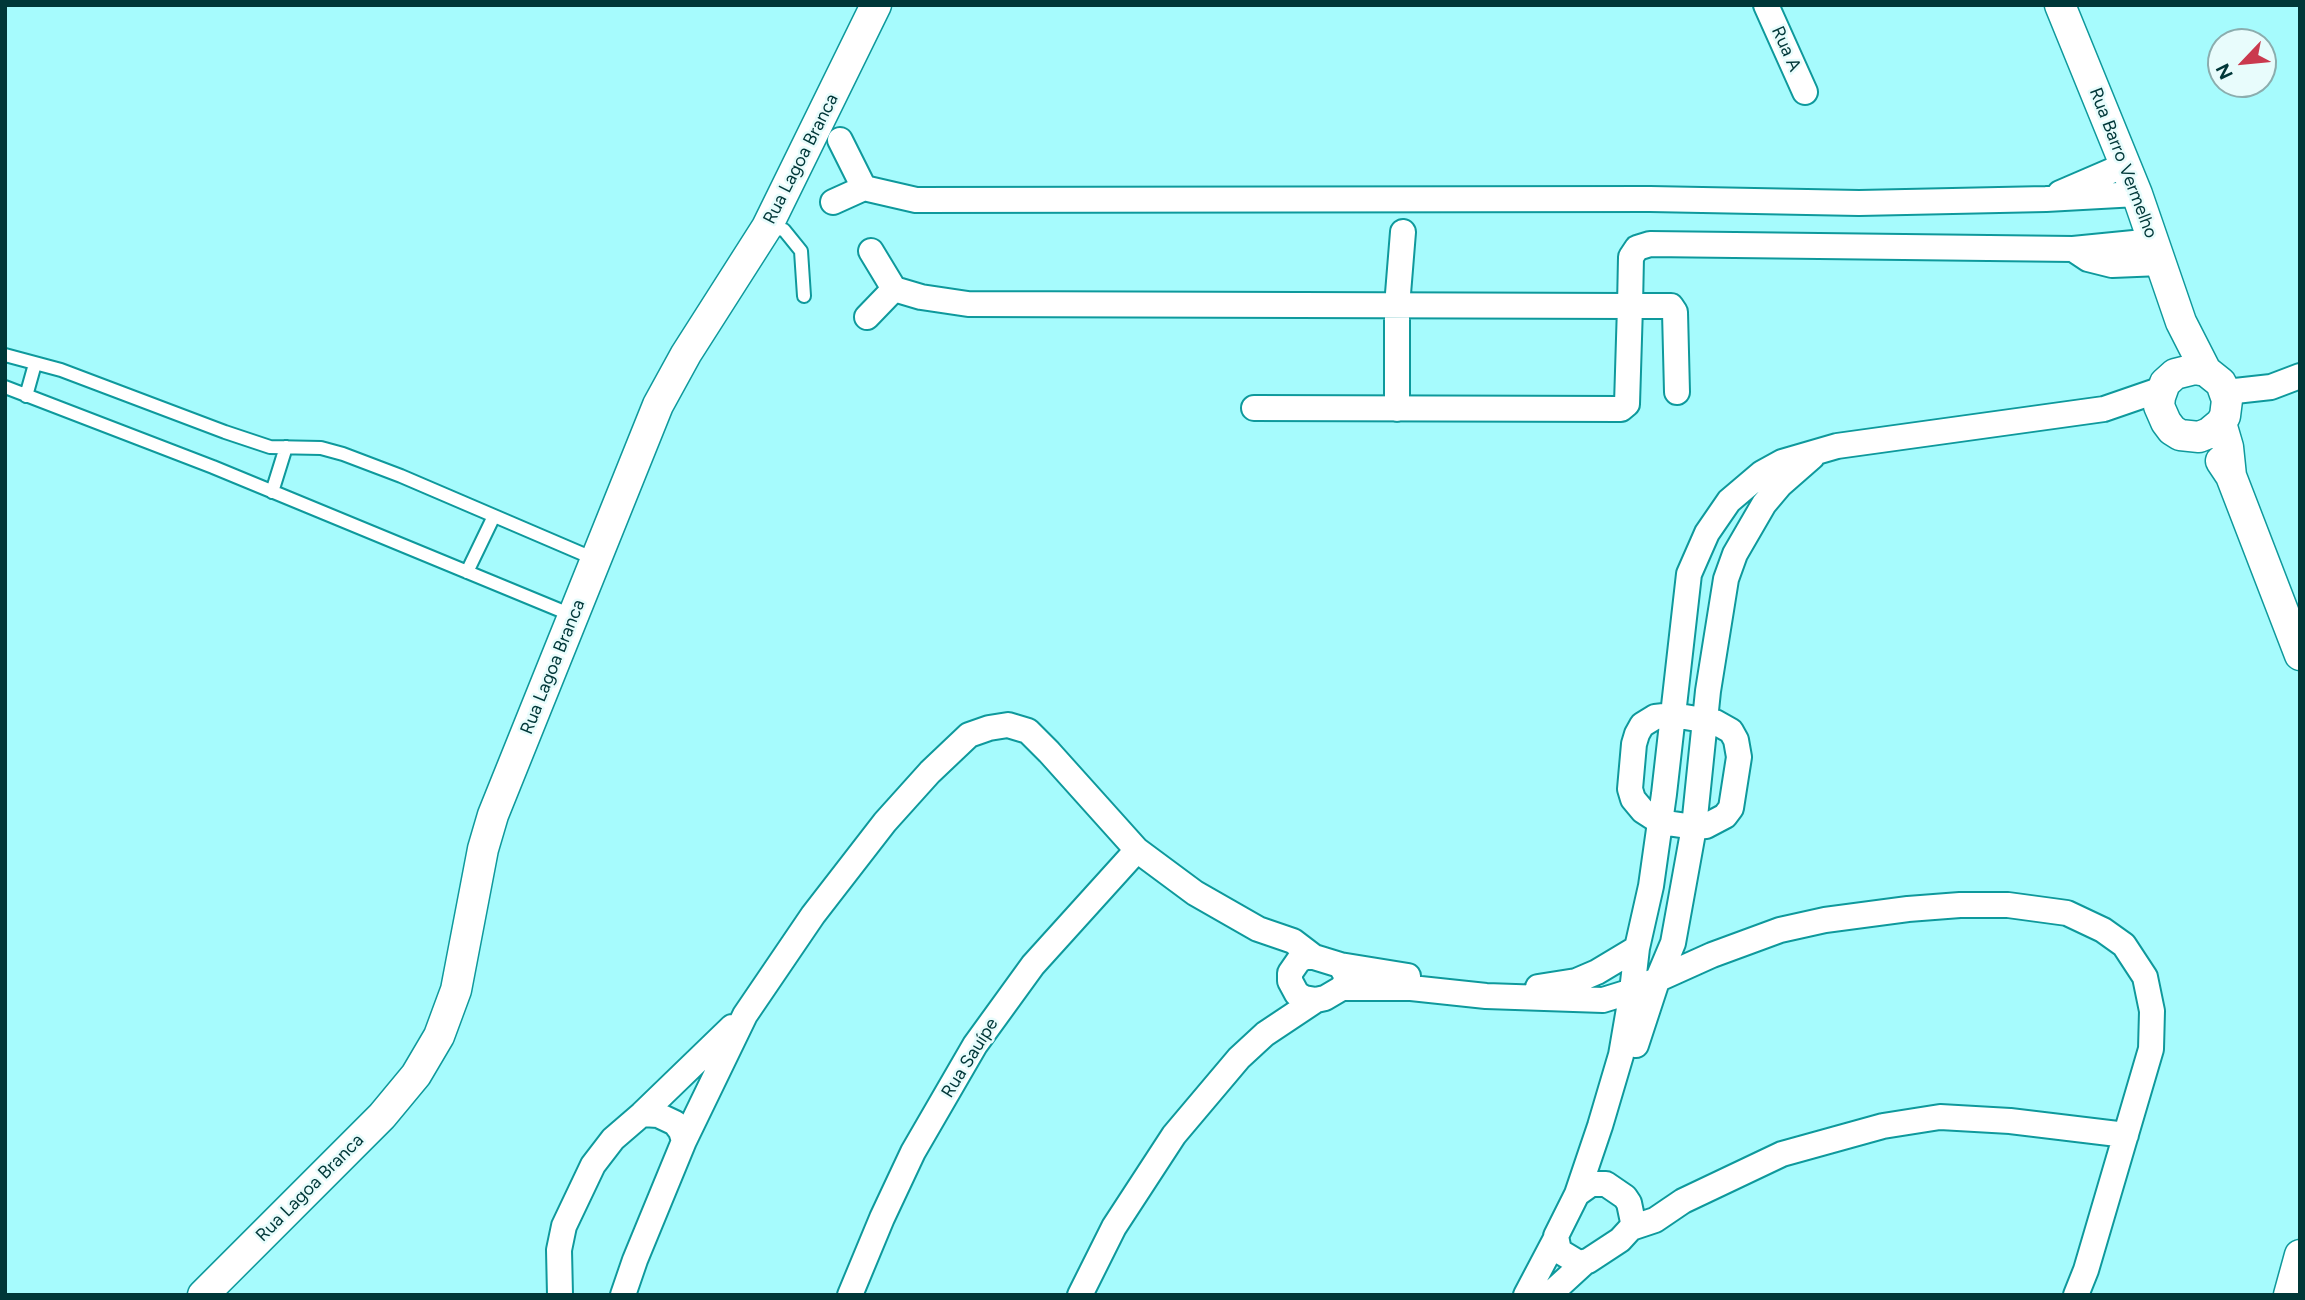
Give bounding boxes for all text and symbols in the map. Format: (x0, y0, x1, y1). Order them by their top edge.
street label: Rua A (1767, 23, 1805, 75)
north arrow (2207, 28, 2277, 98)
text: N (2211, 60, 2238, 83)
street label: Rua Barro Vermelho (2084, 85, 2162, 241)
street label: Rua Lagoa Branca (759, 90, 843, 228)
street label: Rua Lagoa Branca (516, 597, 590, 737)
street label: Rua Sauípe (937, 1014, 1003, 1102)
street label: Rua Lagoa Branca (252, 1130, 368, 1246)

